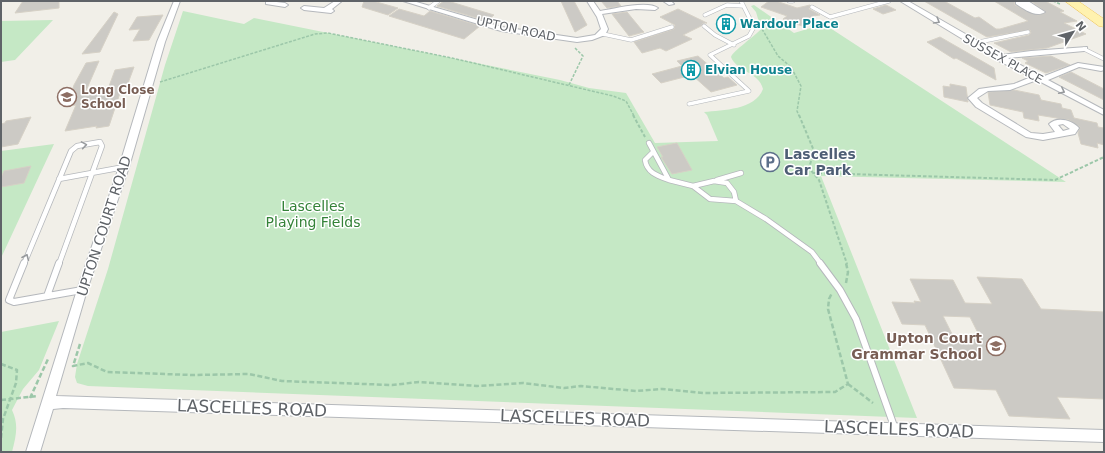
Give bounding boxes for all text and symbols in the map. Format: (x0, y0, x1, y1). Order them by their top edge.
north arrow (1053, 12, 1093, 52)
building icon: Wardour Place (715, 13, 737, 35)
street label: UPTON ROAD (475, 14, 557, 44)
one-way arrow (933, 16, 940, 24)
place label: Wardour Place (740, 17, 839, 31)
text: N (1073, 19, 1089, 34)
street label: SUSSEX PLACE (961, 31, 1045, 87)
building icon: Elvian House (680, 59, 702, 81)
place label: Elvian House (705, 63, 792, 77)
place label: Long Close School (81, 83, 155, 111)
school or university icon: Long Close School (56, 86, 78, 108)
one-way arrow (1058, 86, 1065, 94)
one-way arrow (80, 141, 87, 150)
place label: Lascelles Car Park (784, 146, 856, 178)
parking icon: Lascelles Car Park (759, 151, 781, 173)
street label: UPTON COURT ROAD (74, 154, 134, 298)
park label: Lascelles Playing Fields (266, 198, 360, 230)
one-way arrow (22, 254, 30, 261)
place label: Upton Court Grammar School (851, 330, 982, 362)
school or university icon: Upton Court Grammar School (985, 335, 1007, 357)
street label: LASCELLES ROAD (177, 395, 327, 421)
street label: LASCELLES ROAD (500, 405, 650, 431)
street label: LASCELLES ROAD (824, 416, 974, 442)

